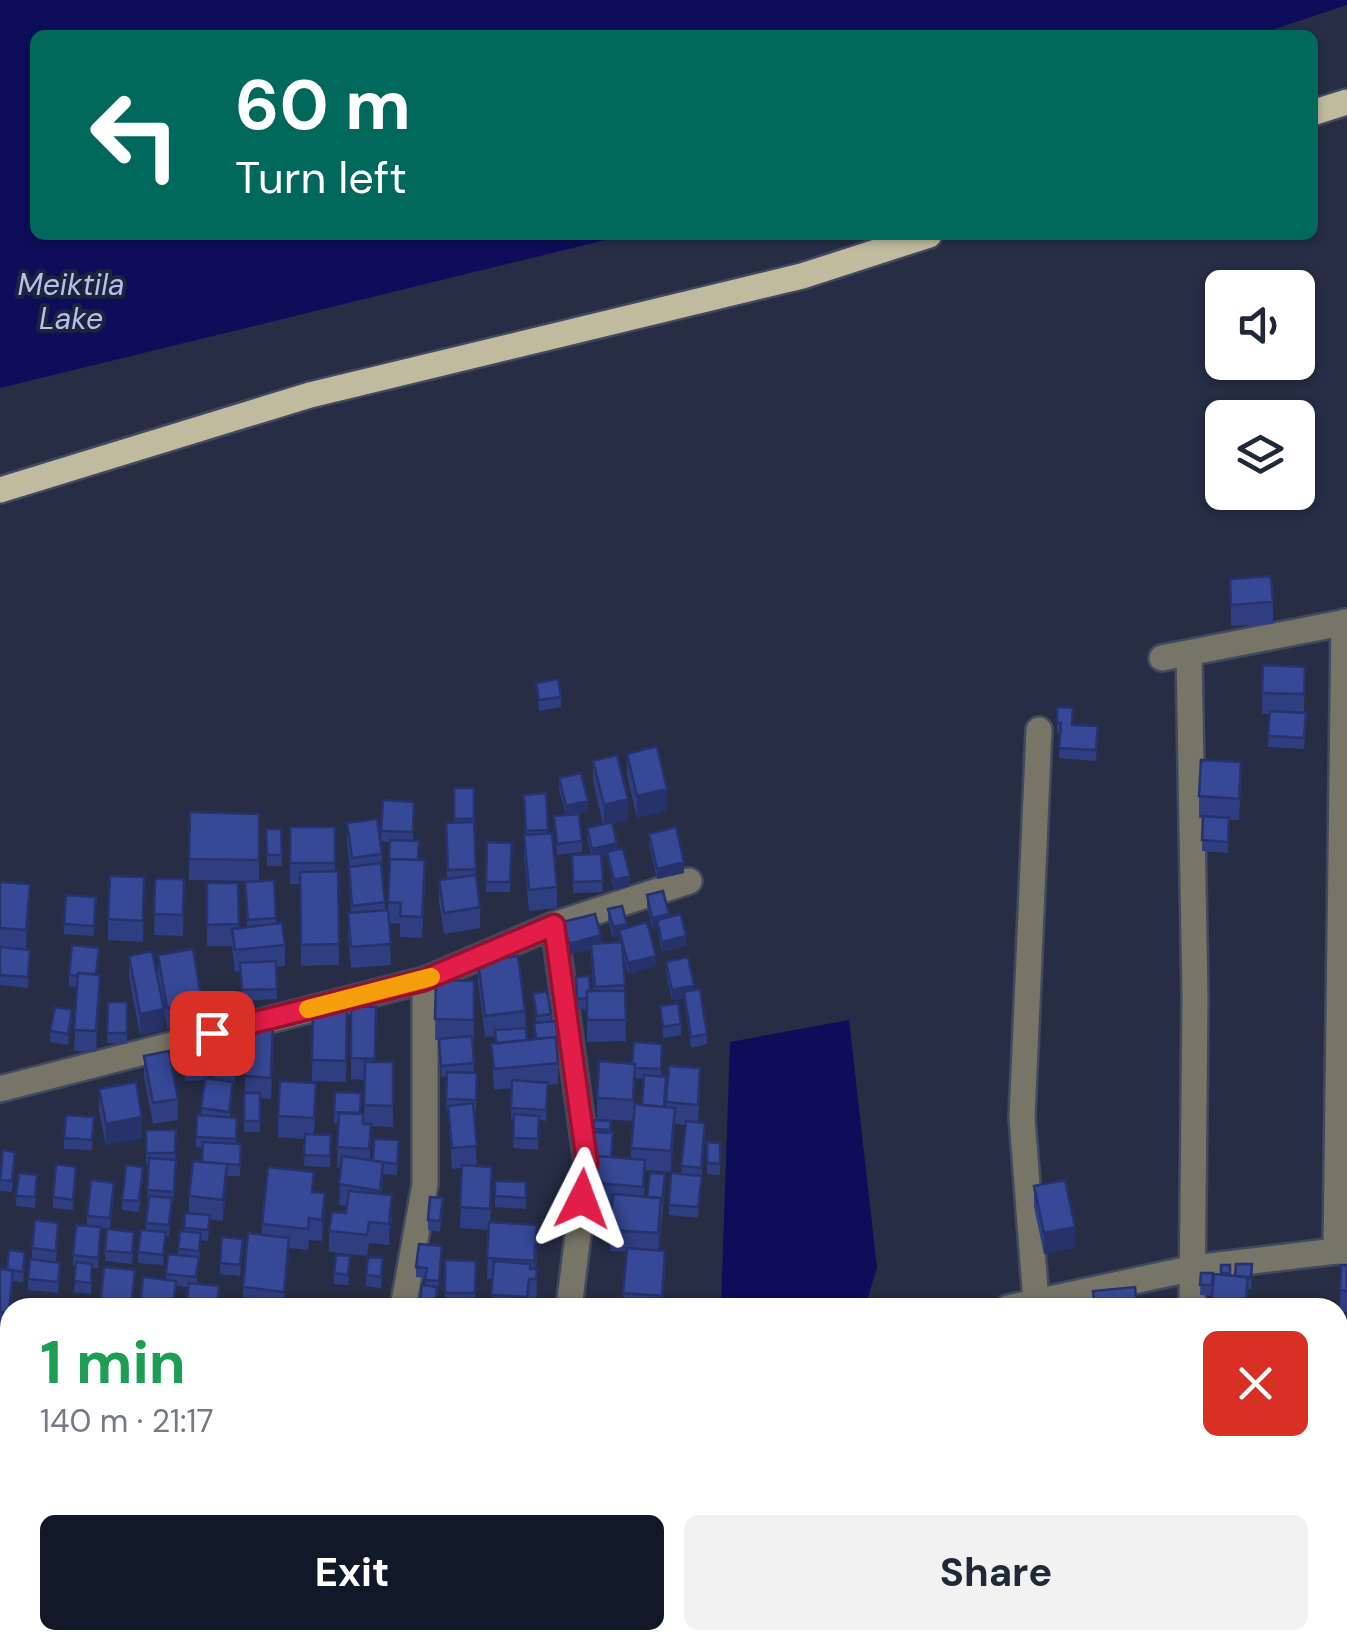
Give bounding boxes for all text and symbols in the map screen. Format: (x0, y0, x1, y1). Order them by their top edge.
text: 60 m (235, 60, 411, 151)
icon: left (70, 70, 200, 200)
text: Turn left (235, 148, 407, 207)
water label: Meiktila Lake (17, 265, 125, 338)
map controls (1205, 270, 1315, 510)
button: sound (1205, 270, 1315, 380)
button: layers (1205, 400, 1315, 510)
pin (170, 991, 255, 1076)
icon: arrive (185, 1006, 240, 1061)
position arrow (530, 1147, 634, 1251)
text: 1 min (40, 1323, 186, 1402)
button: close (1203, 1331, 1308, 1436)
text: 140 m · 21:17 (40, 1400, 214, 1442)
button: Exit (40, 1515, 664, 1630)
button: Share (684, 1515, 1308, 1630)

